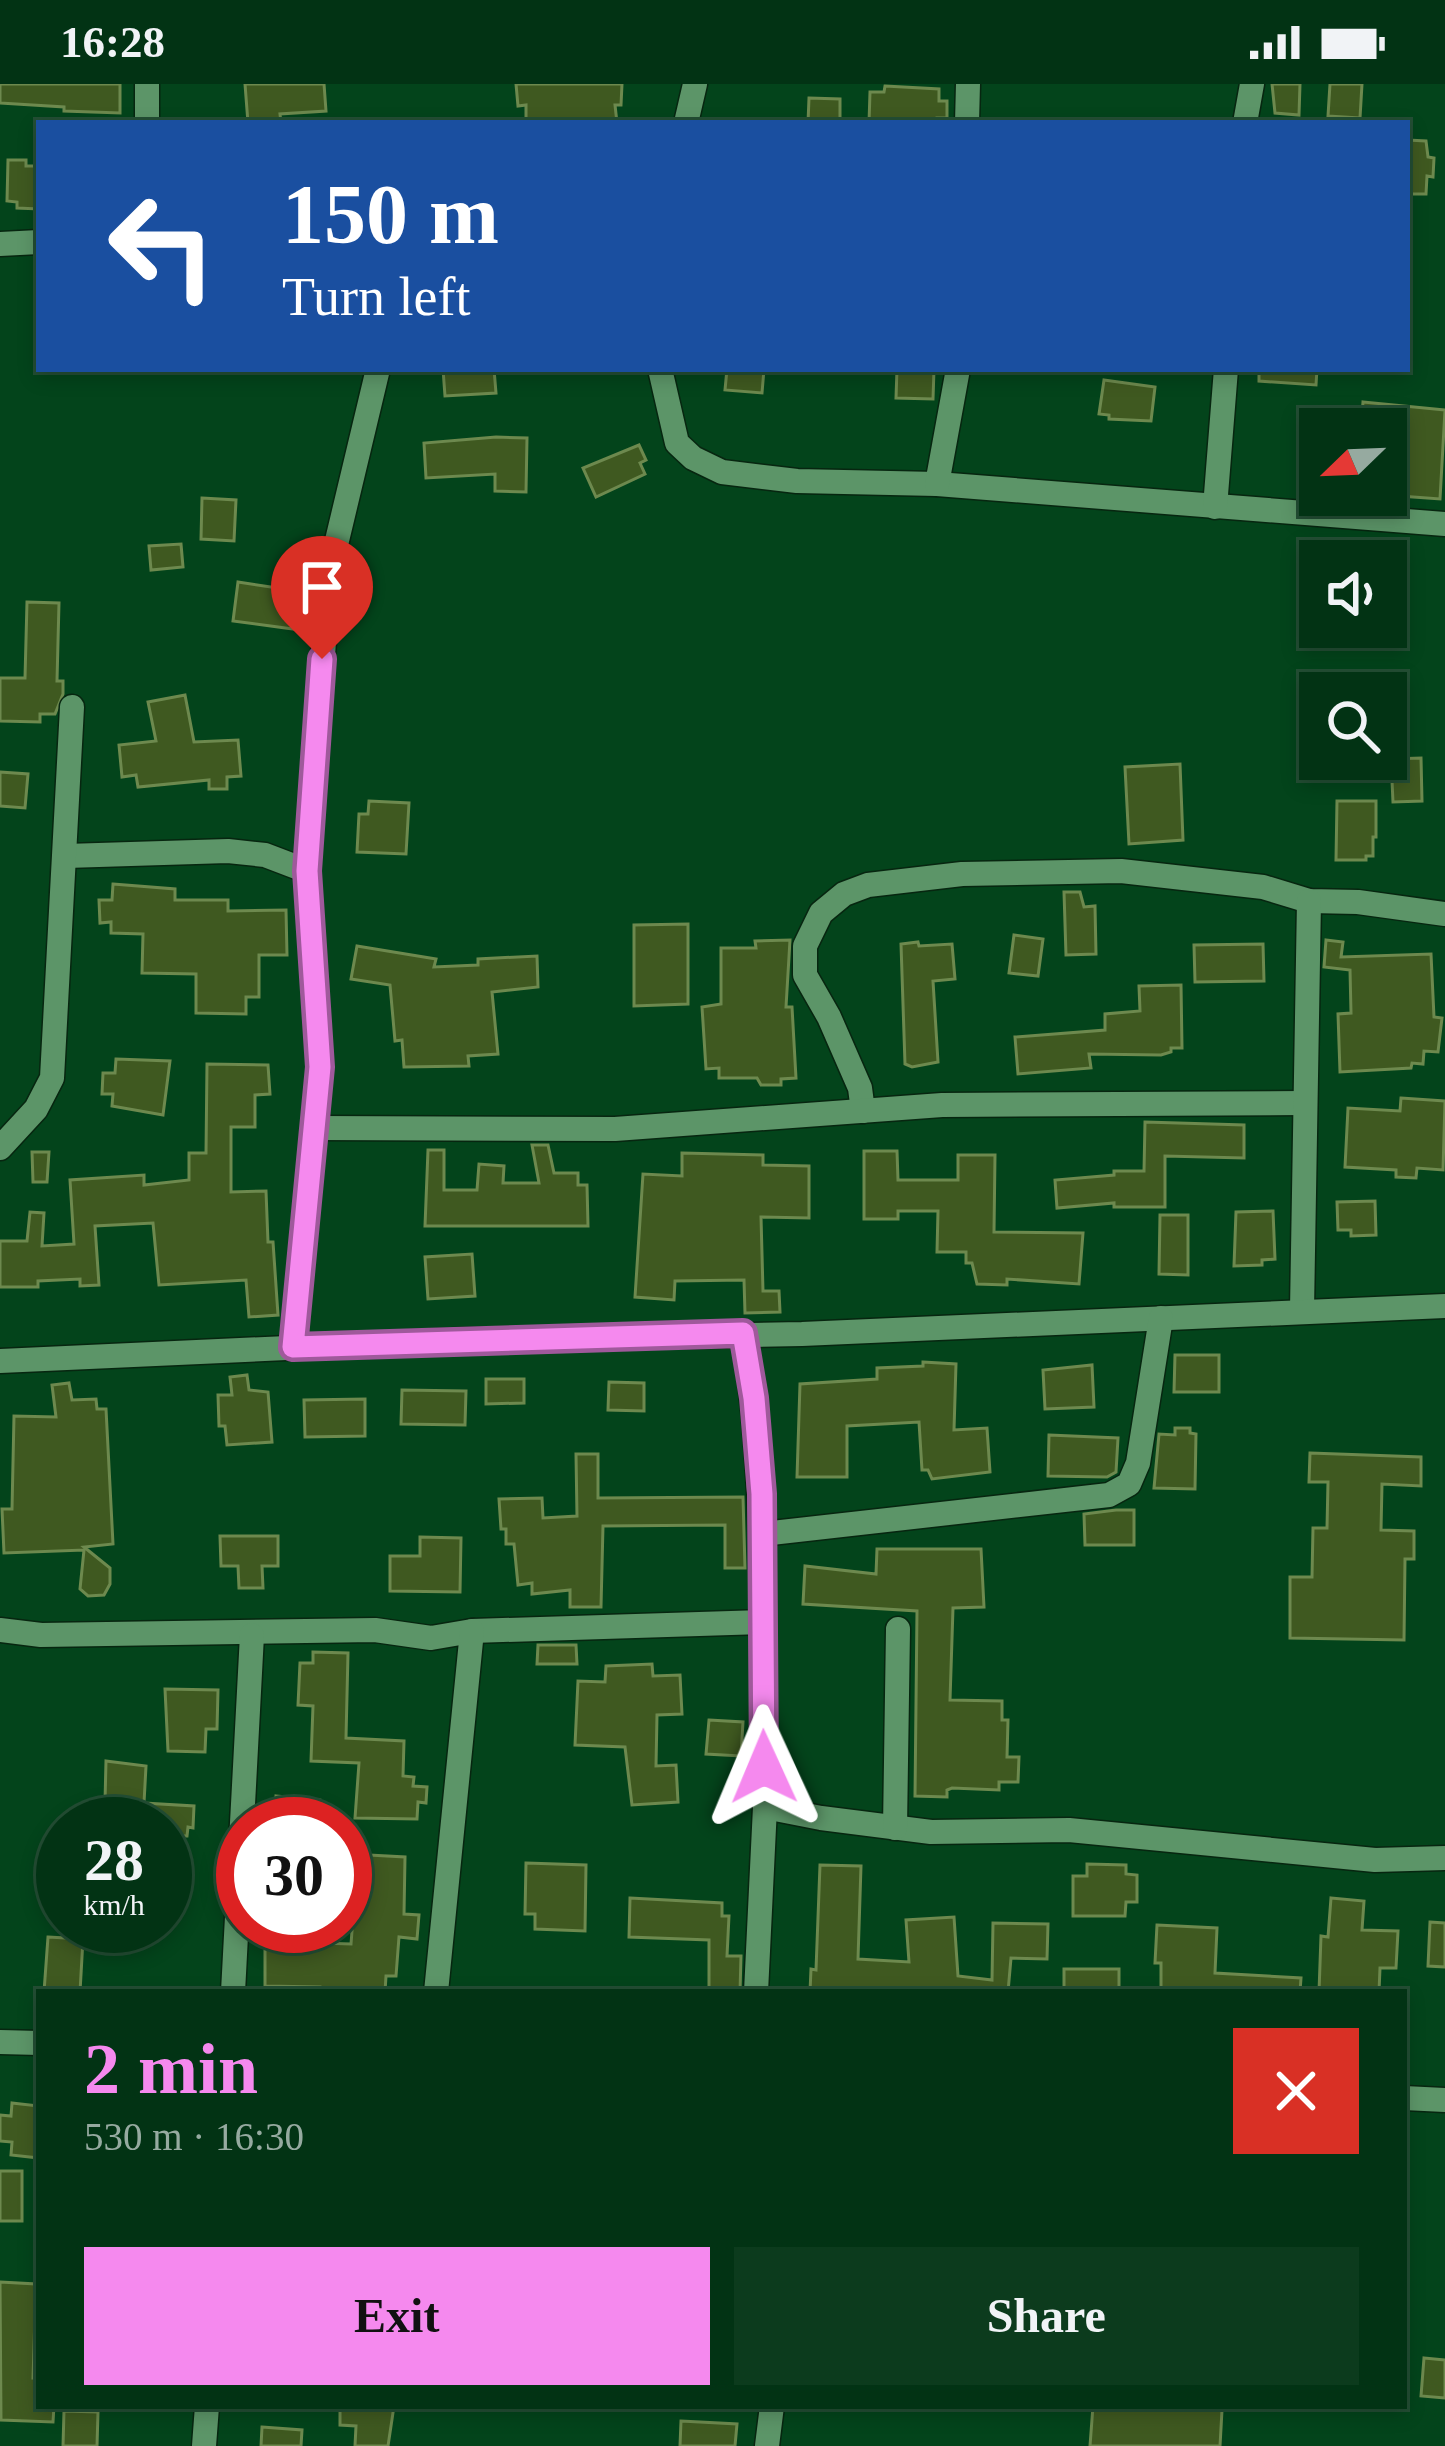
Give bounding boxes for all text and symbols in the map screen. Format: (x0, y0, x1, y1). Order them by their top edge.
text: 16:28 (60, 17, 165, 67)
icon: left (84, 168, 240, 324)
text: 150 m (282, 168, 499, 261)
text: Turn left (282, 267, 471, 327)
north arrow (1299, 408, 1407, 516)
map controls (1299, 408, 1407, 780)
pin (271, 536, 373, 659)
button: sound (1299, 540, 1407, 648)
icon: arrive (289, 554, 355, 620)
button: search (1299, 672, 1407, 780)
position arrow (701, 1704, 827, 1830)
speed limit sign: 30 (216, 1797, 372, 1953)
text: 28 (84, 1827, 144, 1893)
text: km/h (83, 1888, 145, 1921)
button: close (1233, 2028, 1359, 2154)
text: 2 min (84, 2029, 258, 2109)
text: 530 m · 16:30 (84, 2115, 304, 2158)
button: Exit (84, 2247, 710, 2385)
button: Share (734, 2247, 1359, 2385)

